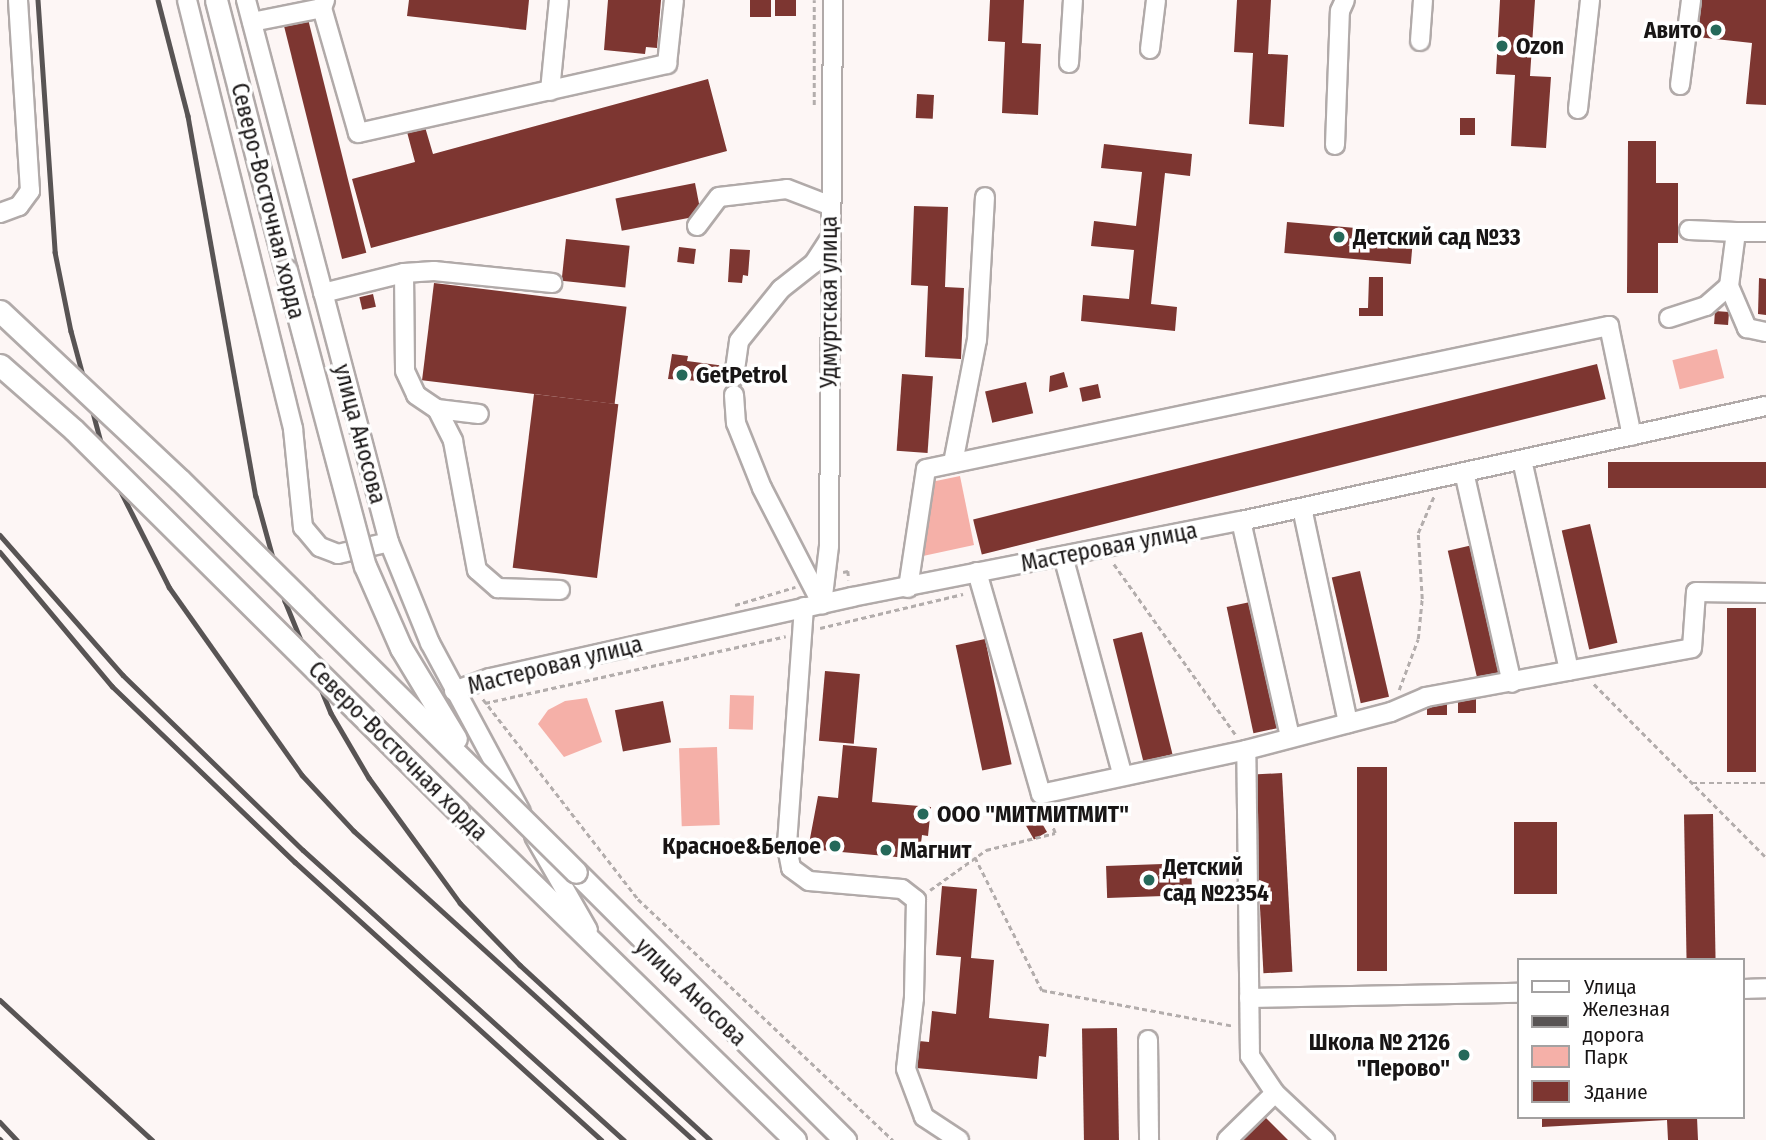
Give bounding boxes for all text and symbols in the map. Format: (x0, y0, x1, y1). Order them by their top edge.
place label: Авито (1644, 16, 1702, 44)
marker: Авито (1708, 22, 1724, 38)
place label: Ozon (1516, 32, 1564, 60)
marker: Ozon (1494, 38, 1510, 54)
street label: Северо-Восточная хорда (225, 80, 311, 322)
street label: Удмуртская улица (815, 216, 843, 388)
place label: Детский сад №33 (1353, 223, 1521, 251)
marker: Детский сад №33 (1331, 229, 1347, 245)
street label: улица Аносова (328, 361, 392, 507)
place label: GetPetrol (696, 361, 787, 389)
marker: GetPetrol (674, 367, 690, 383)
street label: Мастеровая улица (1019, 516, 1199, 578)
street label: Мастеровая улица (465, 630, 645, 700)
street label: Северо-Восточная хорда (303, 656, 493, 846)
place label: ООО "МИТМИТМИТ" (937, 800, 1129, 828)
marker: ООО "МИТМИТМИТ" (915, 806, 931, 822)
place label: Красное&Белое (662, 832, 821, 860)
place label: Магнит (900, 836, 971, 864)
marker: Красное&Белое (827, 838, 843, 854)
marker: Магнит (878, 842, 894, 858)
place label: Детский сад №2354 (1163, 853, 1269, 907)
marker: Детский сад №2354 (1141, 872, 1157, 888)
street label: улица Аносова (630, 932, 752, 1052)
legend (1518, 958, 1745, 1119)
text: Улица (1584, 974, 1637, 1000)
text: Железная дорога (1583, 996, 1670, 1048)
place label: Школа № 2126 "Перово" (1309, 1028, 1450, 1082)
text: Парк (1584, 1044, 1628, 1070)
marker: Школа № 2126 "Перово" (1456, 1047, 1472, 1063)
text: Здание (1584, 1079, 1648, 1105)

